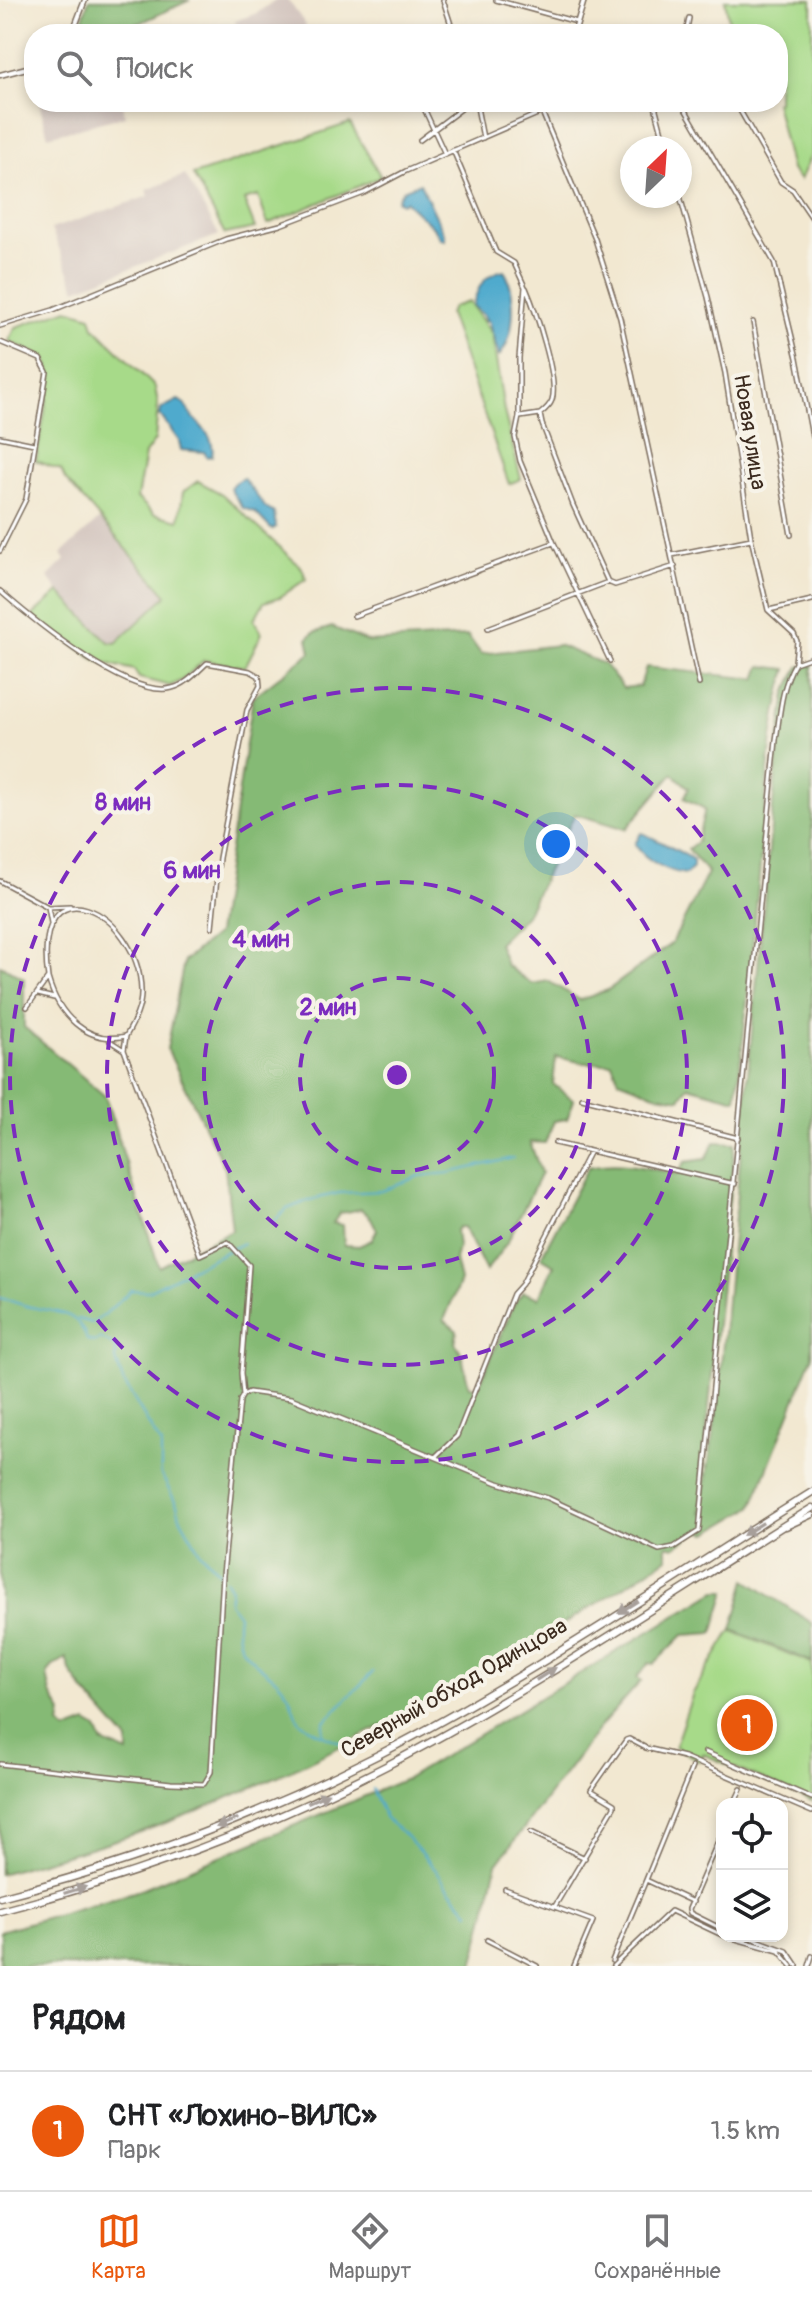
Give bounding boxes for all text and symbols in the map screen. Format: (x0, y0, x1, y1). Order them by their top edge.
search box (24, 24, 788, 112)
icon: search (52, 46, 96, 90)
text: Поиск (116, 50, 194, 87)
north arrow (620, 136, 692, 208)
street label: Новая улица (727, 372, 773, 492)
text: 8 мин (95, 788, 151, 817)
your location (536, 824, 576, 864)
text: 6 мин (163, 856, 221, 885)
text: 4 мин (232, 925, 290, 954)
text: 2 мин (299, 993, 357, 1022)
centre of rings (383, 1061, 411, 1089)
one-way arrow (742, 1521, 764, 1535)
one-way arrow (617, 1599, 639, 1613)
street label: Северный обход Одинцова (336, 1612, 572, 1764)
one-way arrow (535, 1667, 557, 1681)
pin: 1 (721, 1695, 773, 1755)
one-way arrow (306, 1792, 330, 1805)
map controls (716, 1798, 788, 1942)
button: locate (716, 1798, 788, 1870)
one-way arrow (215, 1817, 239, 1830)
button: layers (716, 1870, 788, 1942)
one-way arrow (64, 1883, 88, 1896)
text: Рядом (32, 1997, 126, 2040)
text: СНТ «Лохино-ВИЛС» (108, 2097, 377, 2134)
text: 1 (53, 2115, 63, 2147)
text: 1.5 km (710, 2115, 780, 2147)
text: Парк (108, 2134, 161, 2166)
tab: Карта (91, 2209, 146, 2285)
tab: Маршрут (328, 2209, 411, 2285)
tab: Сохранённые (594, 2209, 721, 2285)

